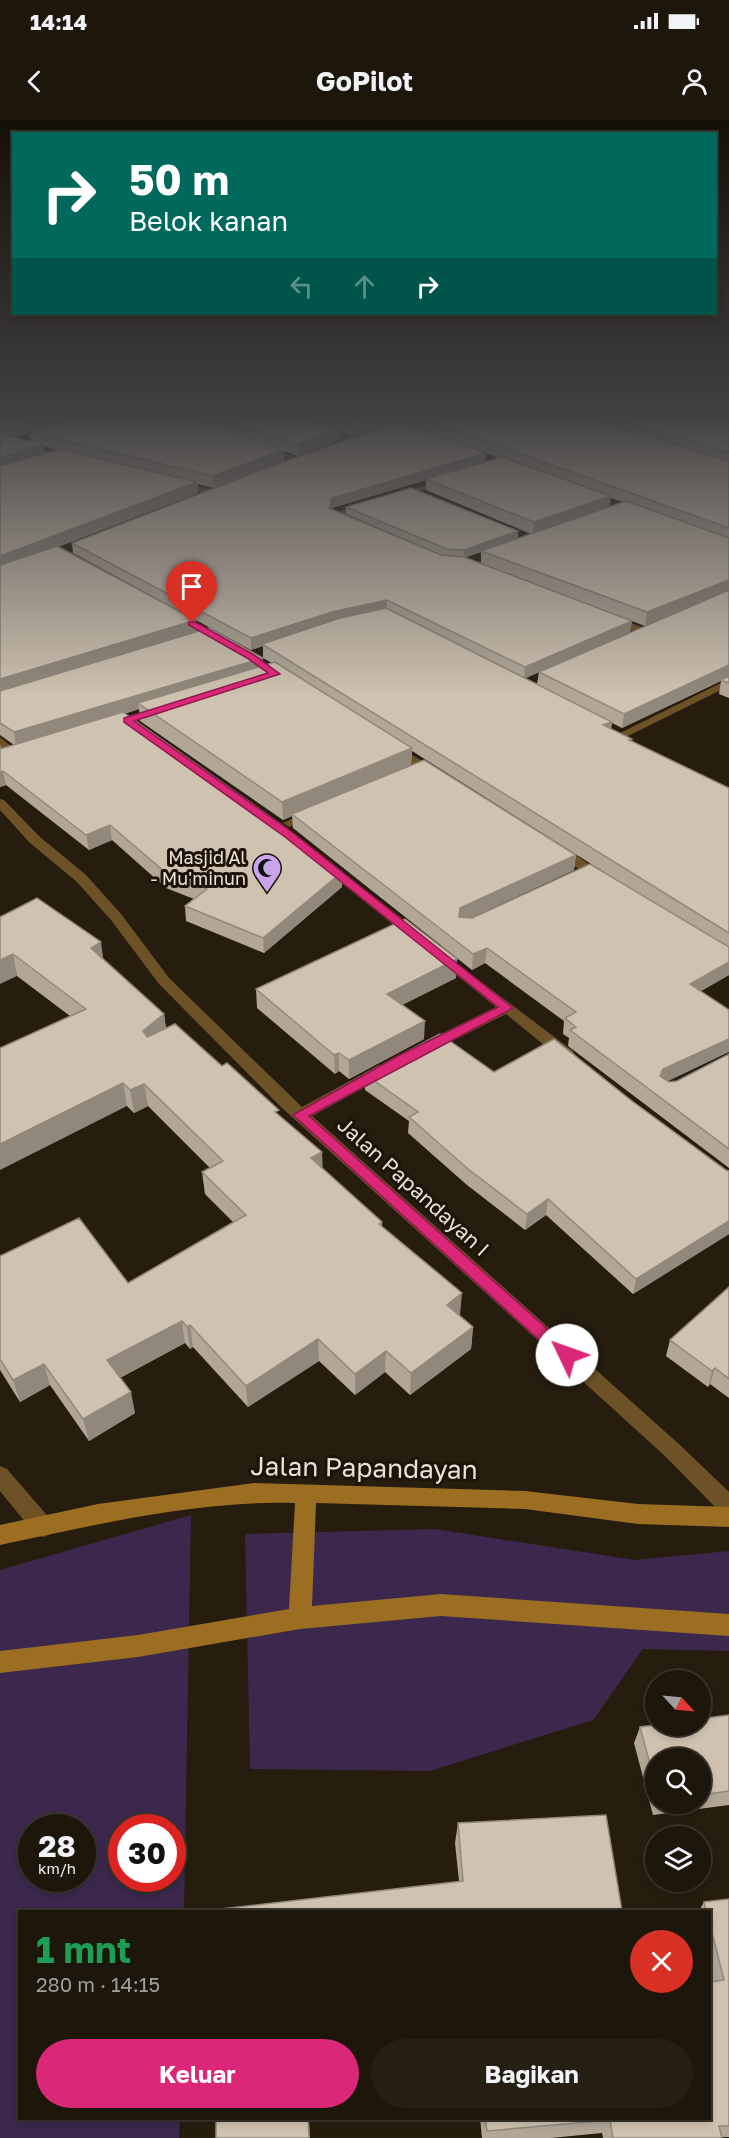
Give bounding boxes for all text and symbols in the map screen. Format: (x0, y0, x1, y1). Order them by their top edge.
text: 14:14 (30, 8, 87, 35)
icon: back (18, 65, 51, 98)
text: GoPilot (316, 65, 413, 97)
icon: person (678, 65, 711, 98)
text: 50 m (129, 154, 229, 204)
icon: right (30, 156, 108, 234)
text: Belok kanan (129, 205, 288, 237)
icon: left (285, 270, 318, 303)
icon: ahead (348, 270, 381, 303)
icon: right (411, 270, 444, 303)
pin (166, 561, 217, 623)
icon: arrive (175, 570, 208, 603)
place label: Masjid Al - Mu'minun (151, 846, 246, 889)
mosque icon: Masjid Al - Mu'minun (251, 852, 283, 894)
street label: Jalan Papandayan I (332, 1111, 495, 1261)
position arrow (535, 1323, 599, 1387)
street label: Jalan Papandayan (250, 1450, 478, 1485)
north arrow (645, 1670, 711, 1736)
map controls (645, 1670, 711, 1892)
button: search (645, 1748, 711, 1814)
speed limit sign: 30 (108, 1814, 186, 1892)
button: layers (645, 1826, 711, 1892)
text: 28 (38, 1828, 76, 1864)
text: km/h (38, 1859, 76, 1877)
text: 1 mnt (36, 1928, 131, 1971)
button: close (630, 1930, 693, 1993)
text: 280 m · 14:15 (36, 1972, 160, 1996)
button: Keluar (36, 2039, 359, 2108)
button: Bagikan (371, 2039, 693, 2108)

